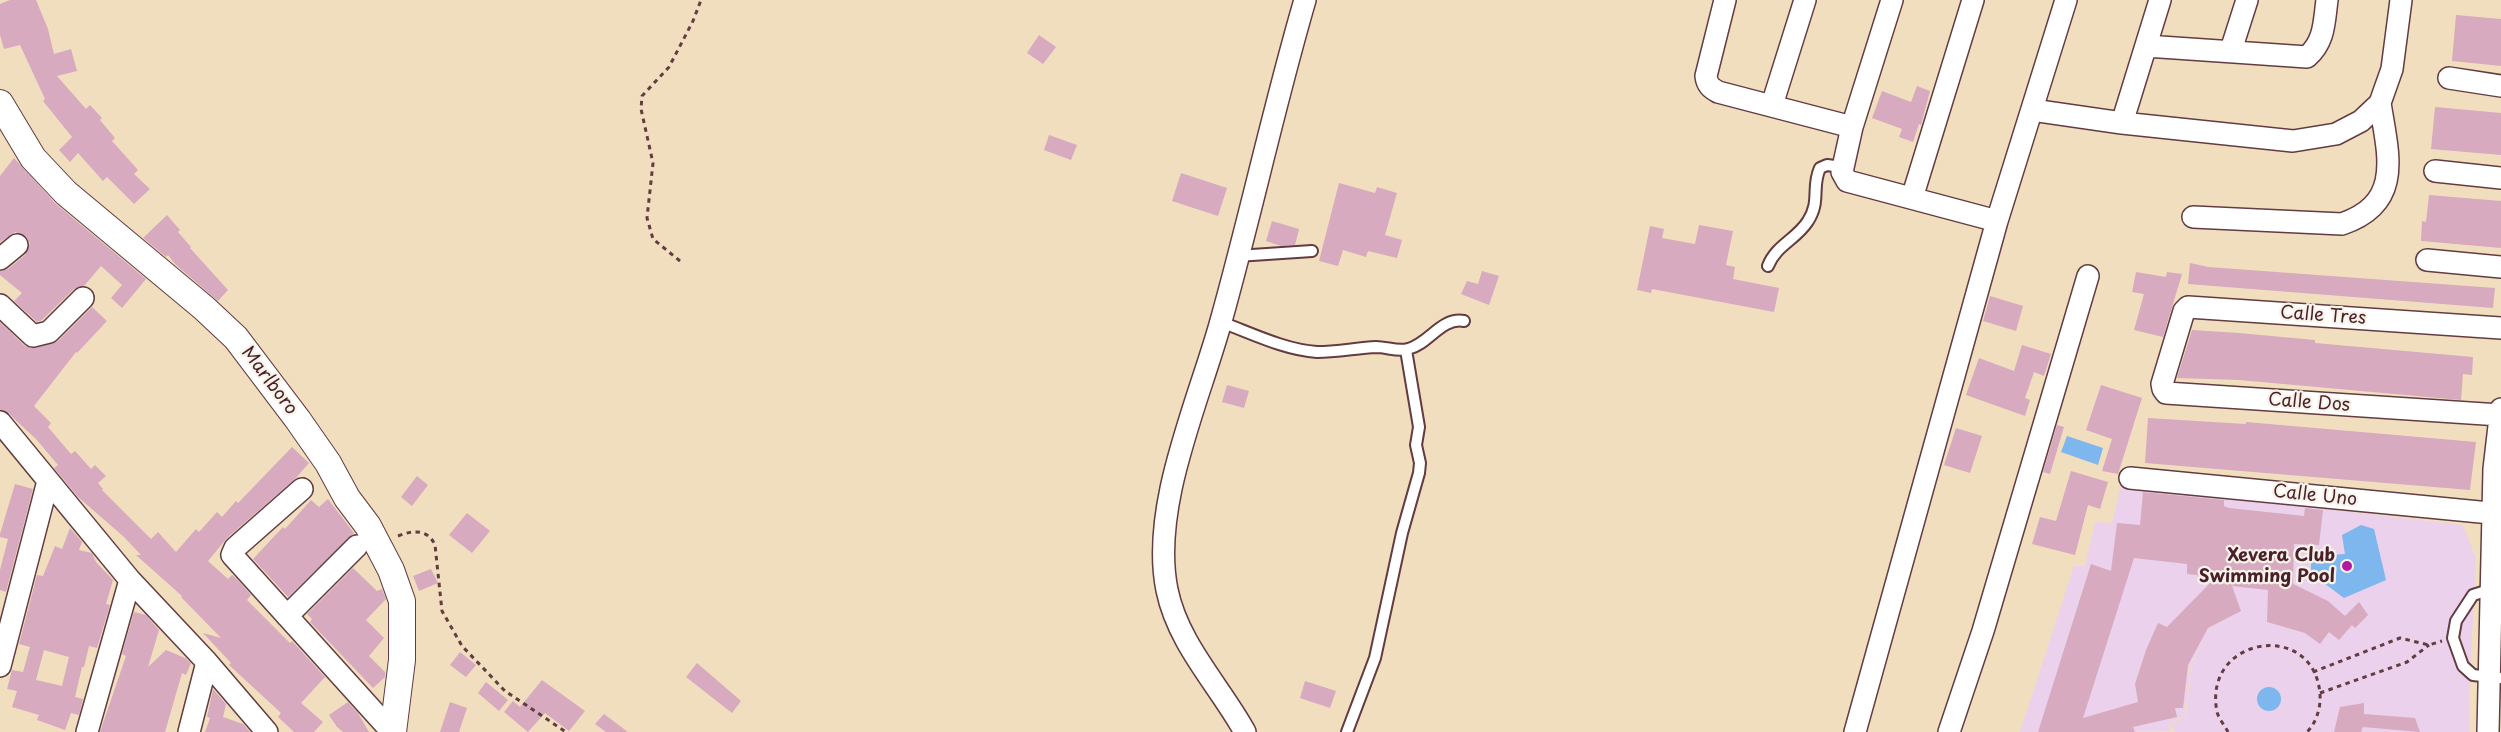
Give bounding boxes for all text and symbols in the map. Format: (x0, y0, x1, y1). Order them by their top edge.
street label: Calle Tres (2279, 302, 2367, 330)
street label: Marlboro (236, 342, 302, 420)
street label: Calle Dos (2267, 389, 2351, 417)
street label: Calle Uno (2272, 481, 2358, 511)
place label: Xevera Club Swimming Pool (2199, 545, 2335, 588)
marker: Xevera Club Swimming Pool (2340, 559, 2354, 573)

